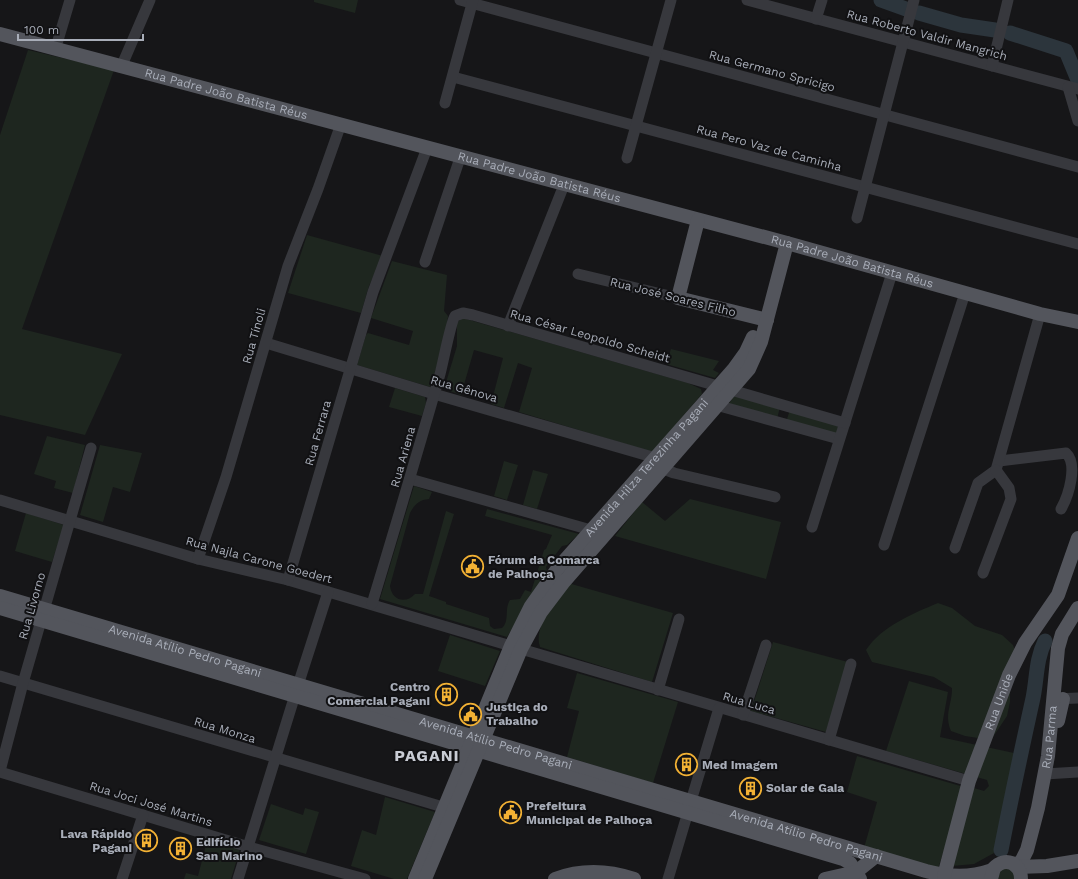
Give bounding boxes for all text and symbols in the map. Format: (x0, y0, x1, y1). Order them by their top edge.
street label: Rua Roberto Valdir Mangrich (845, 7, 1009, 63)
scale bar (18, 16, 143, 42)
text: 100 m (24, 23, 59, 37)
street label: Rua Germano Spricigo (707, 47, 837, 95)
street label: Rua Padre João Batista Réus (143, 66, 309, 122)
street label: Rua Pero Vaz de Caminha (695, 122, 843, 174)
street label: Rua Padre João Batista Réus (456, 149, 622, 206)
street label: Rua Padre João Batista Réus (769, 232, 935, 291)
street label: Rua José Soares Filho (609, 275, 737, 319)
street label: Rua César Leopoldo Scheidt (508, 306, 672, 366)
street label: Rua Tínoli (239, 307, 269, 365)
street label: Rua Gênova (429, 373, 499, 405)
street label: Avenida Hilza Terezinha Pagani (582, 396, 711, 540)
street label: Rua Ferrara (302, 398, 334, 467)
street label: Rua Ariena (388, 425, 418, 489)
street label: Rua Najla Carone Goedert (184, 534, 334, 586)
place label: Fórum da Comarca de Palhoça (488, 553, 600, 581)
public building icon: Fórum da Comarca de Palhoça (459, 554, 485, 580)
street label: Rua Livorno (16, 571, 48, 641)
street label: Avenida Atílio Pedro Pagani (107, 622, 263, 680)
street label: Rua Unide (982, 671, 1016, 732)
place label: Centro Comercial Pagani (327, 680, 430, 708)
building icon: Centro Comercial Pagani (433, 681, 459, 707)
street label: Rua Luca (721, 689, 777, 717)
place label: Justiça do Trabalho (486, 700, 548, 728)
public building icon: Justiça do Trabalho (458, 701, 484, 727)
street label: Rua Parma (1039, 705, 1060, 770)
street label: Rua Monza (192, 714, 258, 746)
street label: Avenida Atílio Pedro Pagani (418, 714, 574, 772)
district label: PAGANI (394, 746, 460, 765)
building icon: Med Imagem (673, 752, 699, 778)
place label: Med Imagem (702, 758, 778, 772)
building icon: Solar de Gaia (737, 775, 763, 801)
street label: Rua Joci José Martins (88, 779, 214, 829)
place label: Solar de Gaia (766, 781, 844, 795)
place label: Prefeitura Municipal de Palhoça (526, 799, 652, 827)
public building icon: Prefeitura Municipal de Palhoça (497, 800, 523, 826)
street label: Avenida Atílio Pedro Pagani (728, 806, 884, 865)
place label: Lava Rápido Pagani (60, 827, 132, 855)
building icon: Lava Rápido Pagani (134, 828, 160, 854)
place label: Edifício San Marino (196, 835, 263, 863)
building icon: Edifício San Marino (168, 836, 194, 862)

